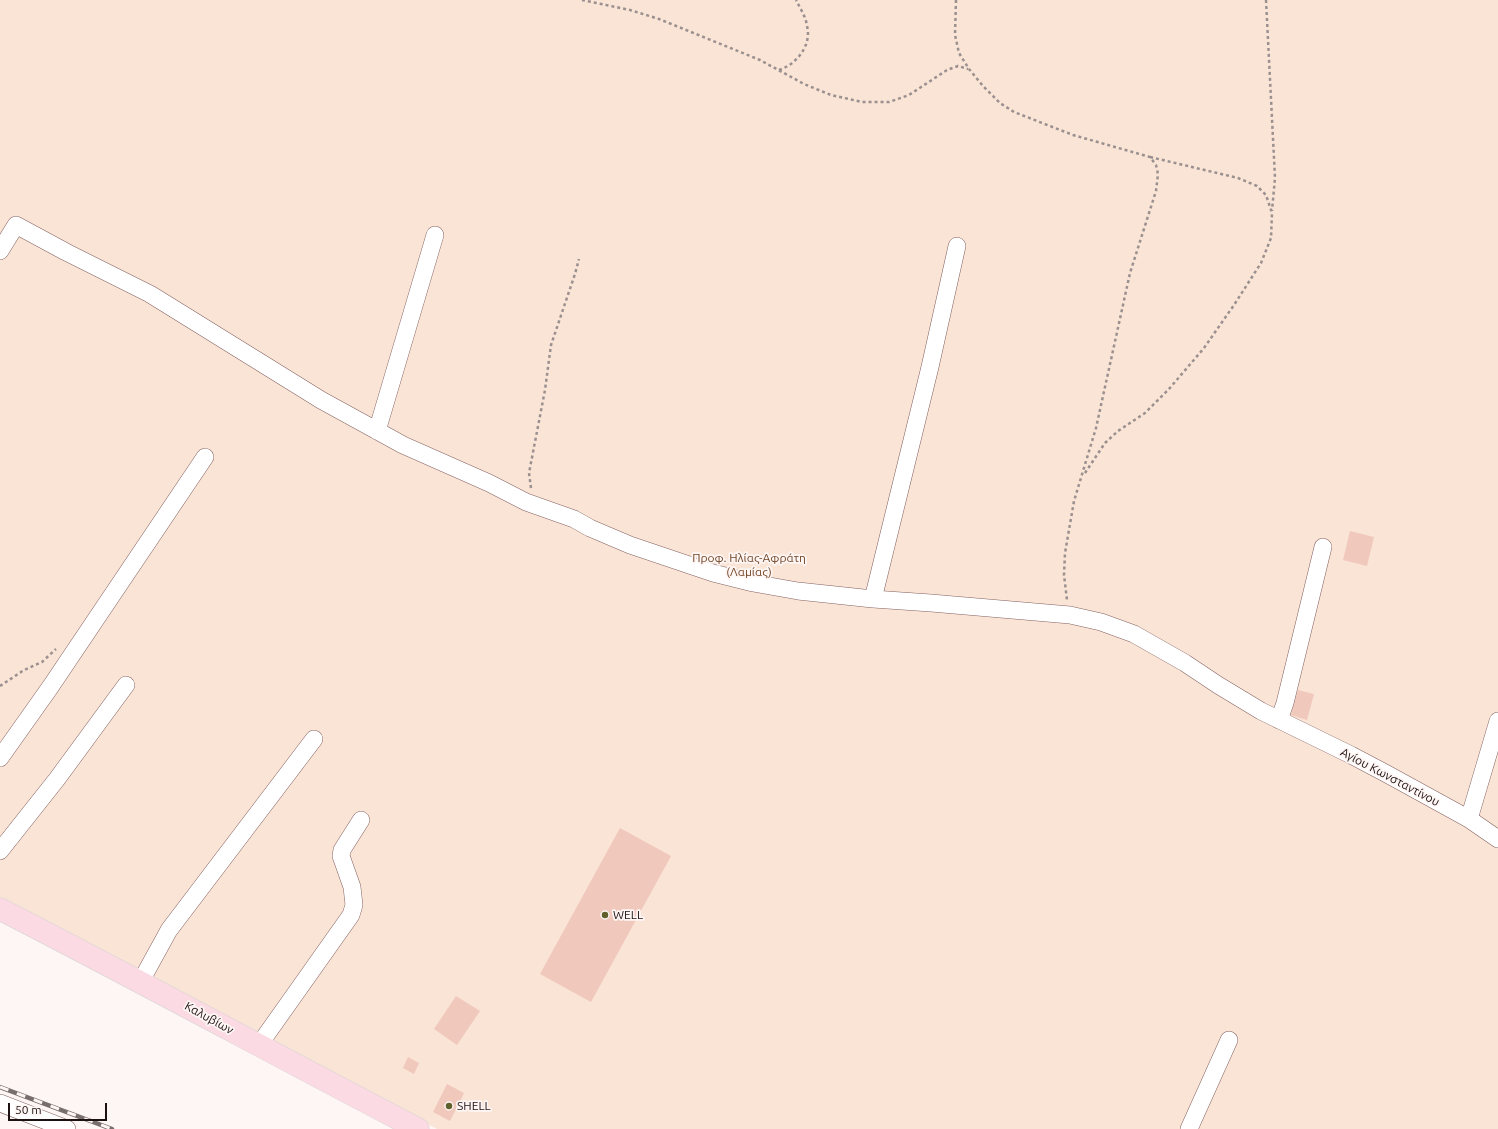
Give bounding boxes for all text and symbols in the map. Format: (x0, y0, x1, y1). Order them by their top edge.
park label: Προφ. Ηλίας-Αφράτη (Λαμίας) (692, 551, 806, 579)
street label: Αγίου Κωνσταντίνου (1338, 745, 1442, 809)
place label: WELL (613, 908, 643, 922)
marker: WELL (600, 910, 610, 920)
street label: Καλυβίων (182, 999, 236, 1037)
scale bar (10, 1095, 109, 1121)
place label: SHELL (457, 1099, 491, 1113)
marker: SHELL (444, 1101, 454, 1111)
text: 50 m (15, 1103, 42, 1116)

